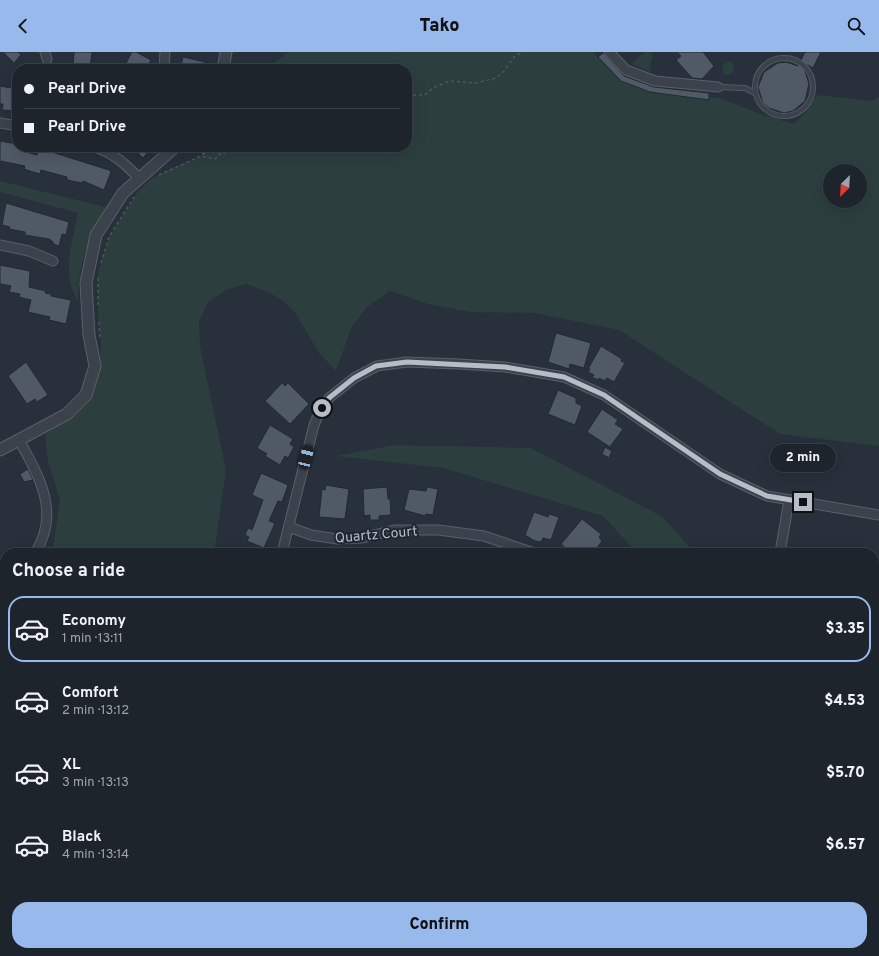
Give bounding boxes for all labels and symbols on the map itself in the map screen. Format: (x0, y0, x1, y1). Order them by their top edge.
north arrow (823, 164, 867, 208)
route start (313, 399, 331, 417)
car (297, 444, 315, 470)
callout: 2 min (770, 444, 836, 472)
route end (794, 493, 812, 511)
street label: Quartz Court (334, 523, 418, 548)

